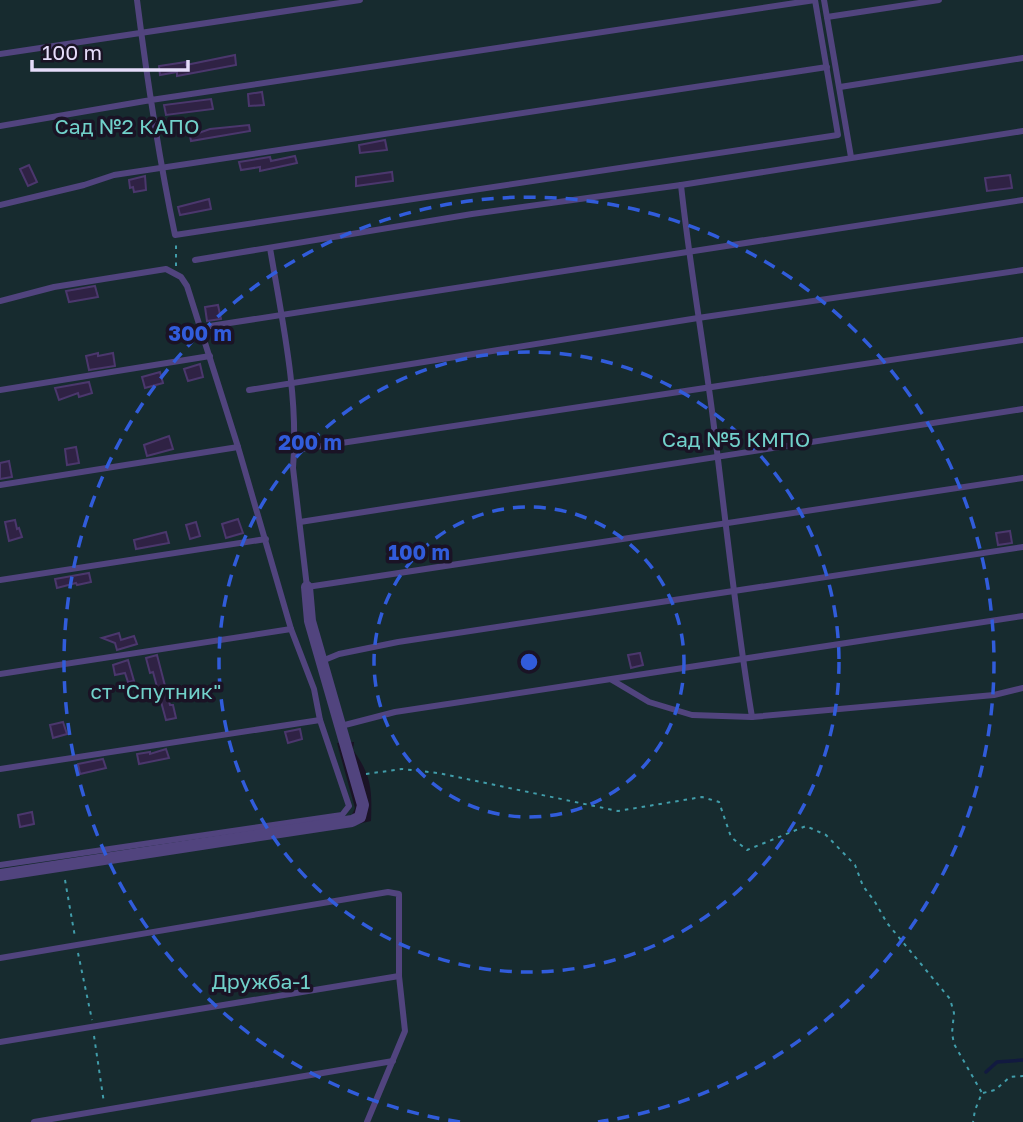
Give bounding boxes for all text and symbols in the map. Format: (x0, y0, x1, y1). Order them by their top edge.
scale bar (32, 28, 187, 72)
text: 100 m (42, 39, 102, 65)
park label: Сад №2 КАПО (54, 113, 200, 139)
text: 300 m (168, 320, 232, 346)
park label: Сад №5 КМПО (662, 426, 810, 452)
text: 200 m (278, 429, 342, 455)
text: 100 m (388, 539, 450, 565)
centre of rings (517, 650, 541, 674)
park label: ст "Спутник" (91, 678, 221, 704)
park label: Дружба-1 (212, 968, 310, 994)

